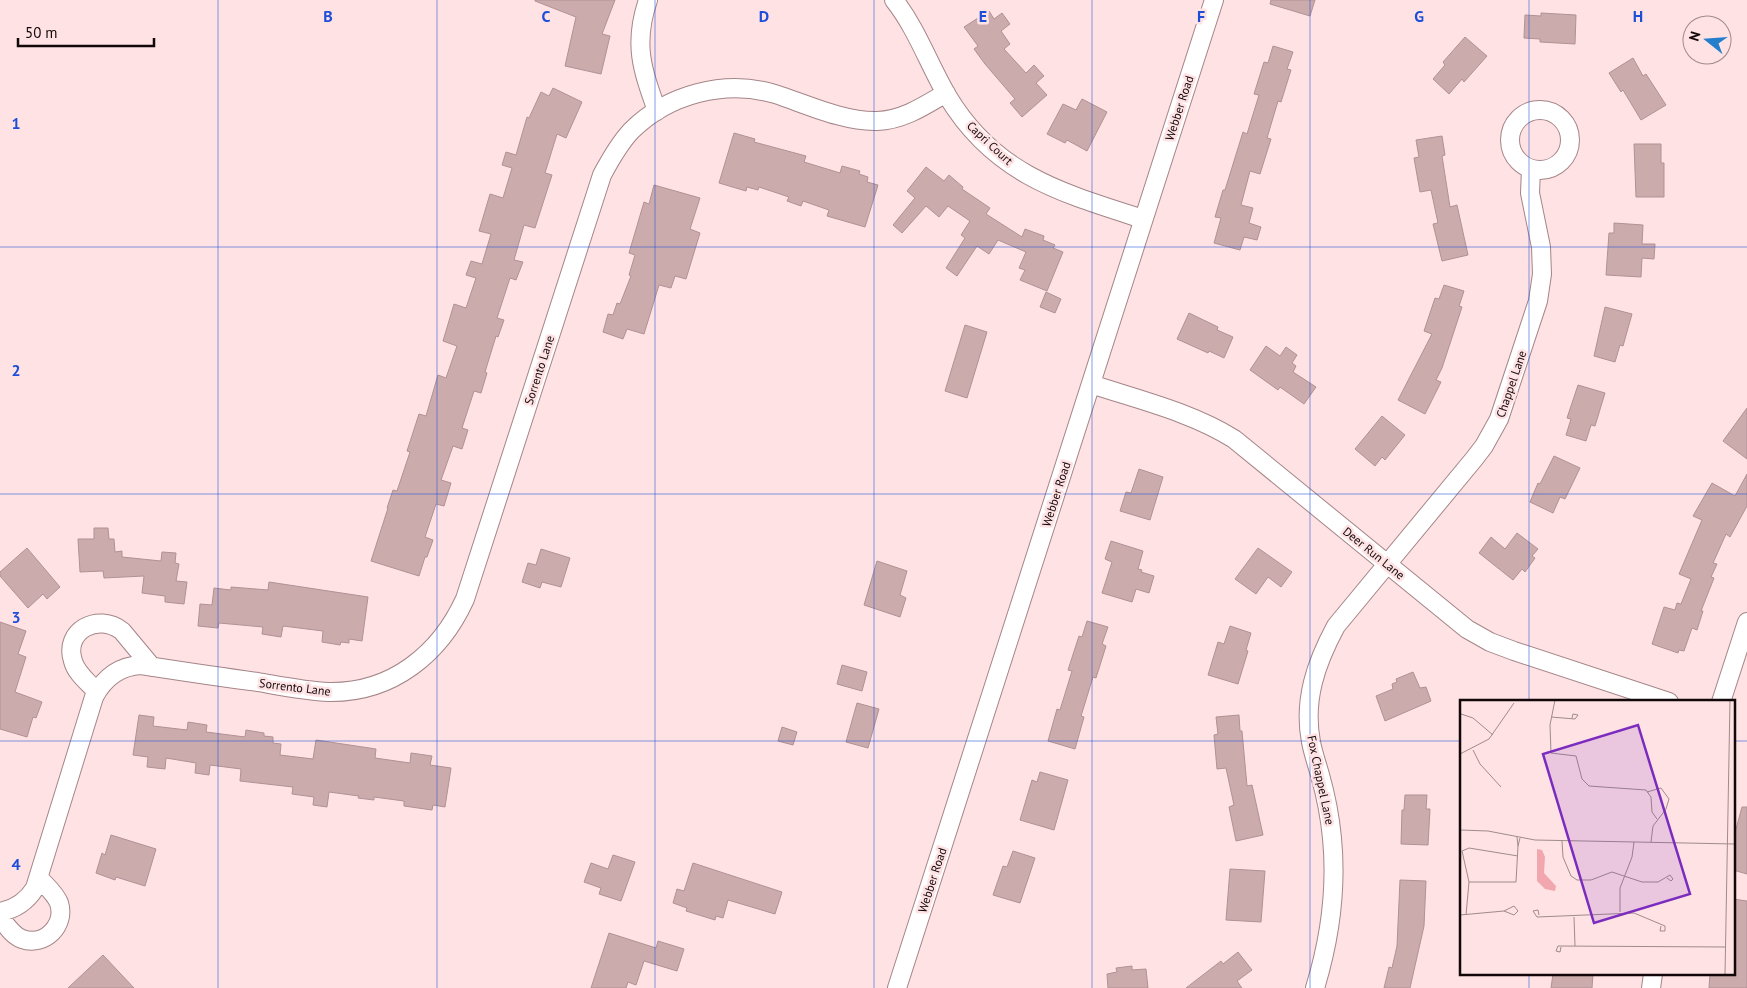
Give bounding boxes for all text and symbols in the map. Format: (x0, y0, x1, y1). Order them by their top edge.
text: B (323, 6, 333, 26)
text: C (542, 6, 551, 26)
text: D (759, 6, 769, 26)
text: E (979, 6, 987, 26)
text: F (1197, 6, 1205, 26)
text: G (1414, 6, 1424, 26)
text: H (1633, 6, 1643, 26)
scale bar (18, 15, 154, 47)
north arrow (1682, 15, 1732, 65)
text: 50 m (25, 23, 58, 42)
text: N (1685, 29, 1705, 43)
street label: Webber Road (1161, 74, 1197, 142)
text: 1 (11, 113, 21, 133)
street label: Capri Court (964, 118, 1016, 168)
street label: Sorrento Lane (521, 334, 557, 406)
street label: Chappel Lane (1493, 349, 1529, 419)
text: 2 (11, 360, 21, 380)
street label: Webber Road (1038, 460, 1074, 528)
street label: Deer Run Lane (1340, 524, 1408, 582)
text: 3 (11, 607, 21, 627)
street label: Sorrento Lane (258, 675, 332, 699)
inset map (1460, 700, 1734, 976)
street label: Fox Chappel Lane (1304, 734, 1338, 826)
street label: Webber Road (914, 846, 950, 914)
text: 4 (11, 854, 21, 874)

